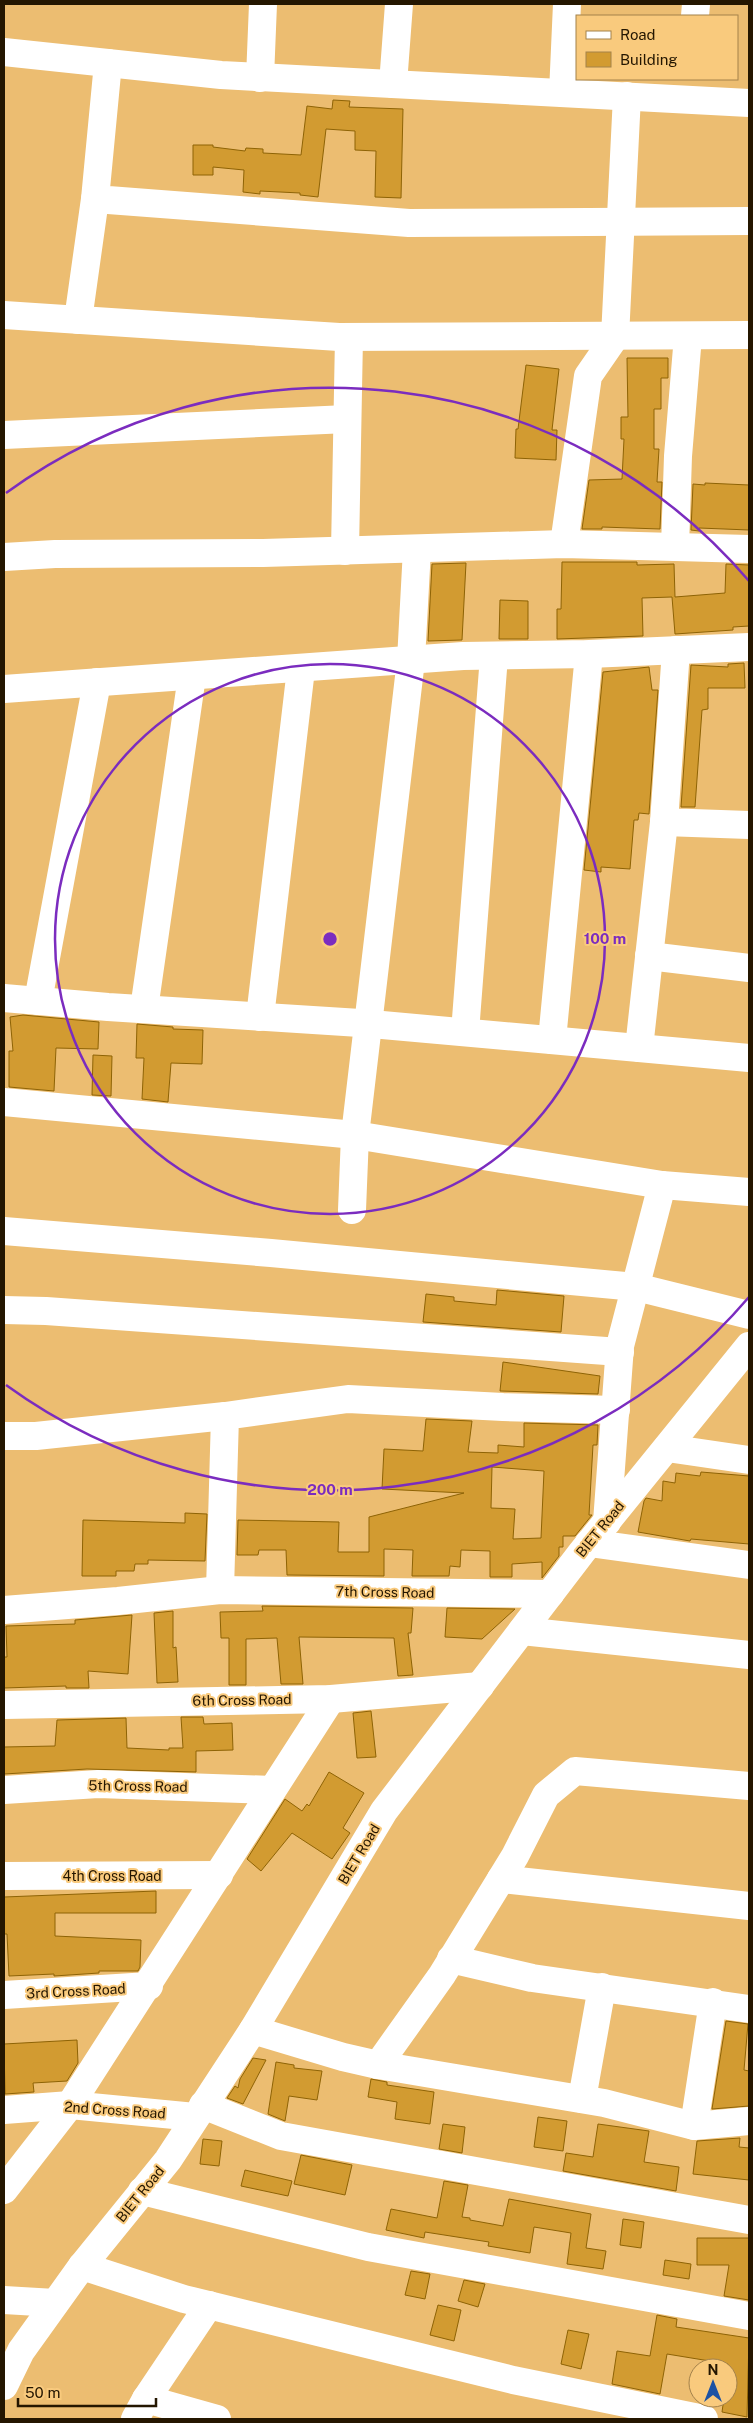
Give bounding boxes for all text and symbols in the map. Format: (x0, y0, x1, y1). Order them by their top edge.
legend (576, 15, 738, 80)
text: Road (620, 26, 656, 43)
text: Building (620, 51, 678, 68)
centre of rings (321, 930, 339, 948)
text: 100 m (584, 930, 626, 947)
text: 200 m (307, 1481, 353, 1498)
street label: BIET Road (573, 1498, 627, 1560)
street label: 7th Cross Road (335, 1583, 435, 1601)
street label: 6th Cross Road (192, 1691, 292, 1709)
street label: 5th Cross Road (88, 1777, 188, 1795)
street label: BIET Road (335, 1821, 383, 1887)
street label: 4th Cross Road (62, 1868, 162, 1884)
street label: 3rd Cross Road (26, 1980, 126, 2002)
street label: 2nd Cross Road (64, 2098, 166, 2122)
street label: BIET Road (113, 2163, 167, 2225)
north arrow (688, 2358, 738, 2408)
text: N (708, 2362, 718, 2378)
scale bar (18, 2376, 155, 2408)
text: 50 m (25, 2384, 60, 2401)

